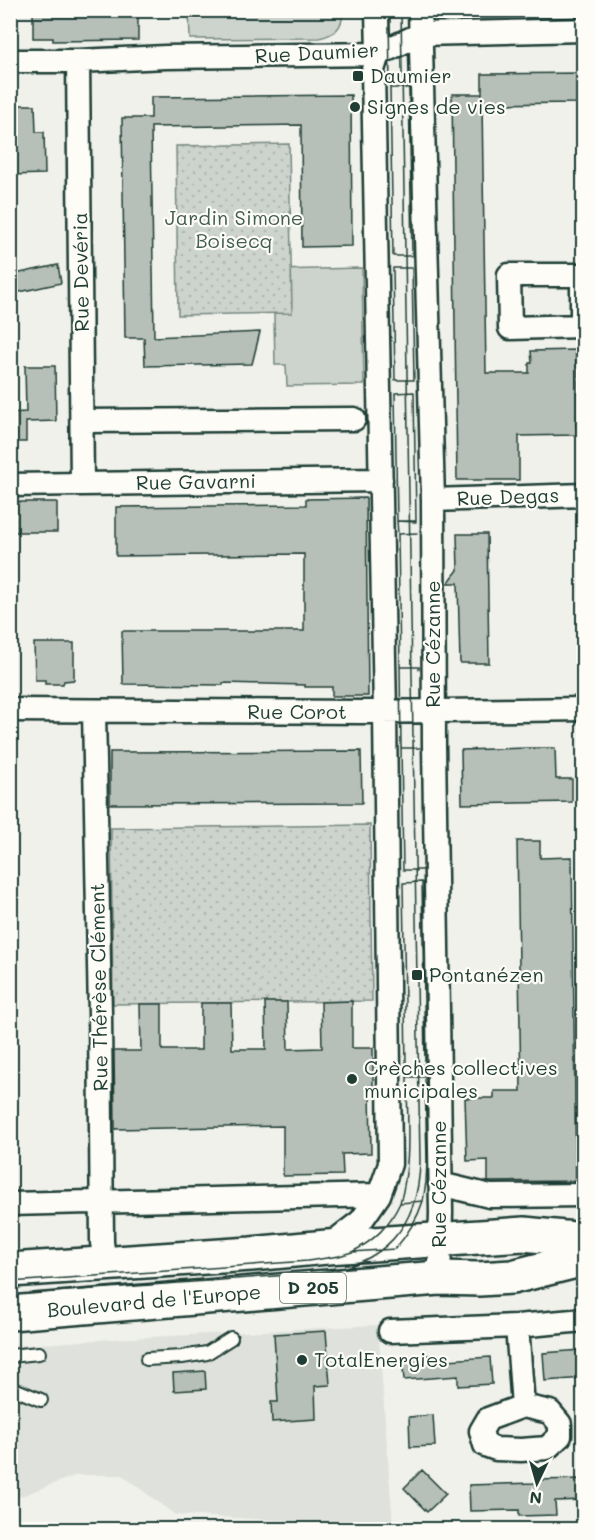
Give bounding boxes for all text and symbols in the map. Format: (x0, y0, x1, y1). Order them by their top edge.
street label: Rue Daumier (254, 36, 380, 68)
place label: Daumier (370, 62, 452, 88)
marker: Daumier (351, 69, 365, 83)
place label: Signes de vies (367, 93, 506, 119)
marker: Signes de vies (348, 100, 362, 114)
park label: Jardin Simone Boisecq (165, 204, 303, 253)
street label: Rue Devéria (66, 212, 94, 332)
street label: Rue Gavarni (136, 467, 256, 495)
street label: Rue Degas (456, 481, 560, 511)
street label: Rue Cézanne (419, 580, 445, 708)
street label: Rue Corot (247, 698, 347, 724)
street label: Rue Thérèse Clément (83, 883, 113, 1092)
place label: Pontanézen (429, 961, 543, 987)
marker: Pontanézen (410, 968, 424, 982)
place label: Crèches collectives municipales (364, 1054, 558, 1103)
marker: Crèches collectives municipales (345, 1072, 359, 1086)
street label: Rue Cézanne (425, 1120, 451, 1248)
road number: D 205 (280, 1273, 346, 1303)
street label: Boulevard de l'Europe (46, 1278, 262, 1322)
place label: TotalEnergies (314, 1346, 448, 1372)
marker: TotalEnergies (295, 1353, 309, 1367)
north arrow (507, 1453, 567, 1513)
text: N (529, 1487, 543, 1509)

